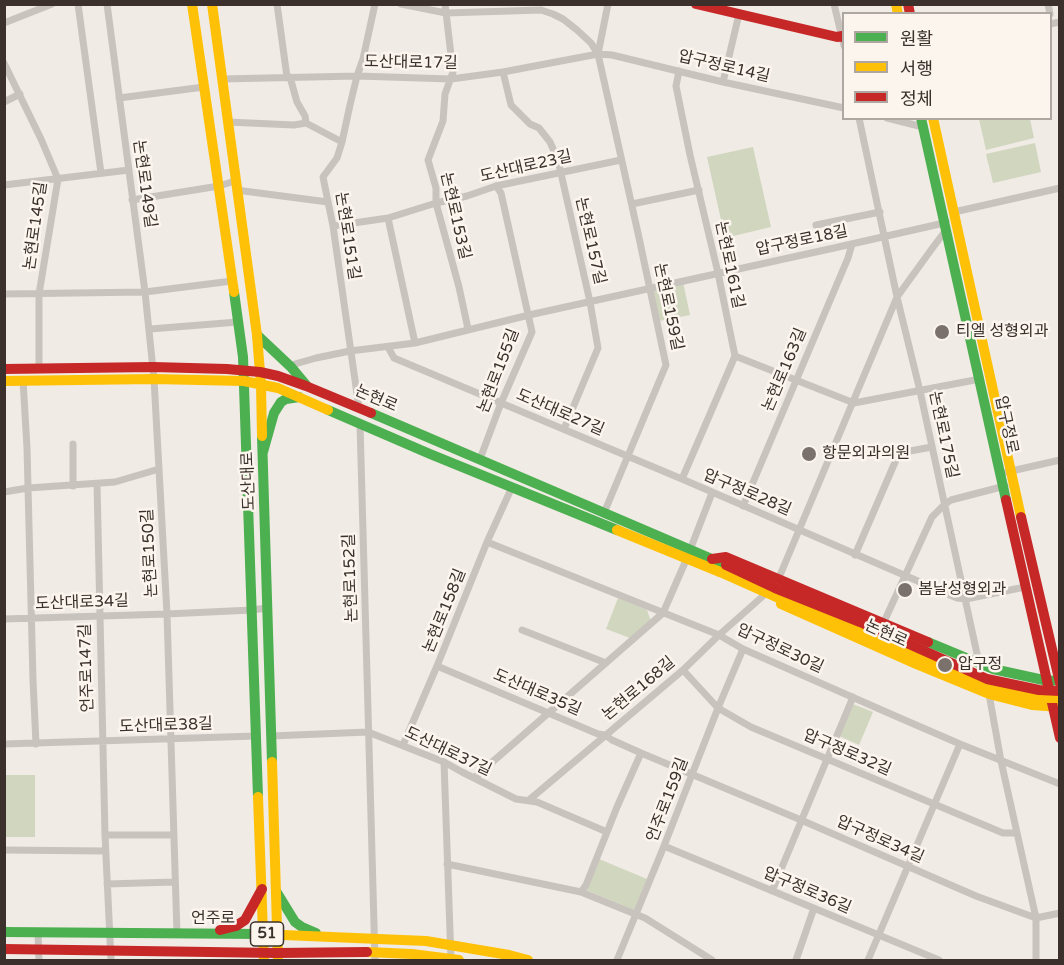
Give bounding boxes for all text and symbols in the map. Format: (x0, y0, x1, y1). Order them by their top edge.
legend (842, 12, 1052, 120)
text: 원활 (900, 28, 933, 50)
street label: 압구정로14길 (676, 47, 772, 87)
street label: 도산대로17길 (364, 53, 458, 73)
text: 서행 (900, 58, 933, 80)
text: 정체 (900, 88, 933, 110)
street label: 논현로149길 (128, 139, 160, 229)
street label: 도산대로23길 (478, 147, 574, 187)
street label: 논현로153길 (436, 170, 474, 262)
street label: 논현로145길 (20, 181, 52, 271)
street label: 논현로151길 (331, 191, 363, 281)
street label: 논현로157길 (571, 195, 609, 287)
street label: 논현로161길 (710, 219, 748, 311)
street label: 압구정로18길 (754, 222, 850, 260)
street label: 논현로159길 (649, 261, 687, 353)
place label: 티엘 성형외과 (956, 322, 1048, 342)
marker: 티엘 성형외과 (933, 323, 951, 341)
street label: 논현로163길 (759, 325, 811, 415)
street label: 논현로155길 (474, 326, 524, 416)
street label: 논현로 (352, 382, 400, 416)
street label: 도산대로27길 (513, 386, 607, 440)
street label: 논현로175길 (924, 389, 962, 481)
street label: 압구정로 (990, 394, 1022, 456)
place label: 항문외과의원 (822, 444, 910, 464)
marker: 항문외과의원 (800, 445, 818, 463)
street label: 도산대로 (238, 451, 260, 511)
street label: 압구정로28길 (700, 466, 794, 520)
street label: 논현로150길 (138, 508, 162, 598)
street label: 논현로152길 (340, 533, 362, 623)
street label: 논현로158길 (419, 566, 471, 656)
place label: 봄날성형외과 (918, 580, 1006, 600)
marker: 봄날성형외과 (896, 581, 914, 599)
street label: 도산대로34길 (35, 592, 129, 614)
street label: 논현로 (862, 616, 910, 652)
street label: 압구정로30길 (733, 621, 827, 677)
street label: 언주로147길 (76, 623, 98, 713)
street label: 논현로168길 (599, 653, 679, 725)
place label: 압구정 (958, 655, 1002, 675)
marker: 압구정 (936, 656, 954, 674)
street label: 도산대로35길 (490, 666, 584, 720)
street label: 도산대로38길 (119, 715, 213, 737)
street label: 도산대로37길 (401, 724, 495, 780)
street label: 압구정로32길 (800, 726, 894, 780)
street label: 언주로159길 (643, 755, 693, 845)
street label: 압구정로34길 (833, 812, 927, 868)
street label: 압구정로36길 (760, 864, 854, 918)
street label: 언주로 (191, 909, 235, 929)
road number: 51 (250, 922, 284, 946)

